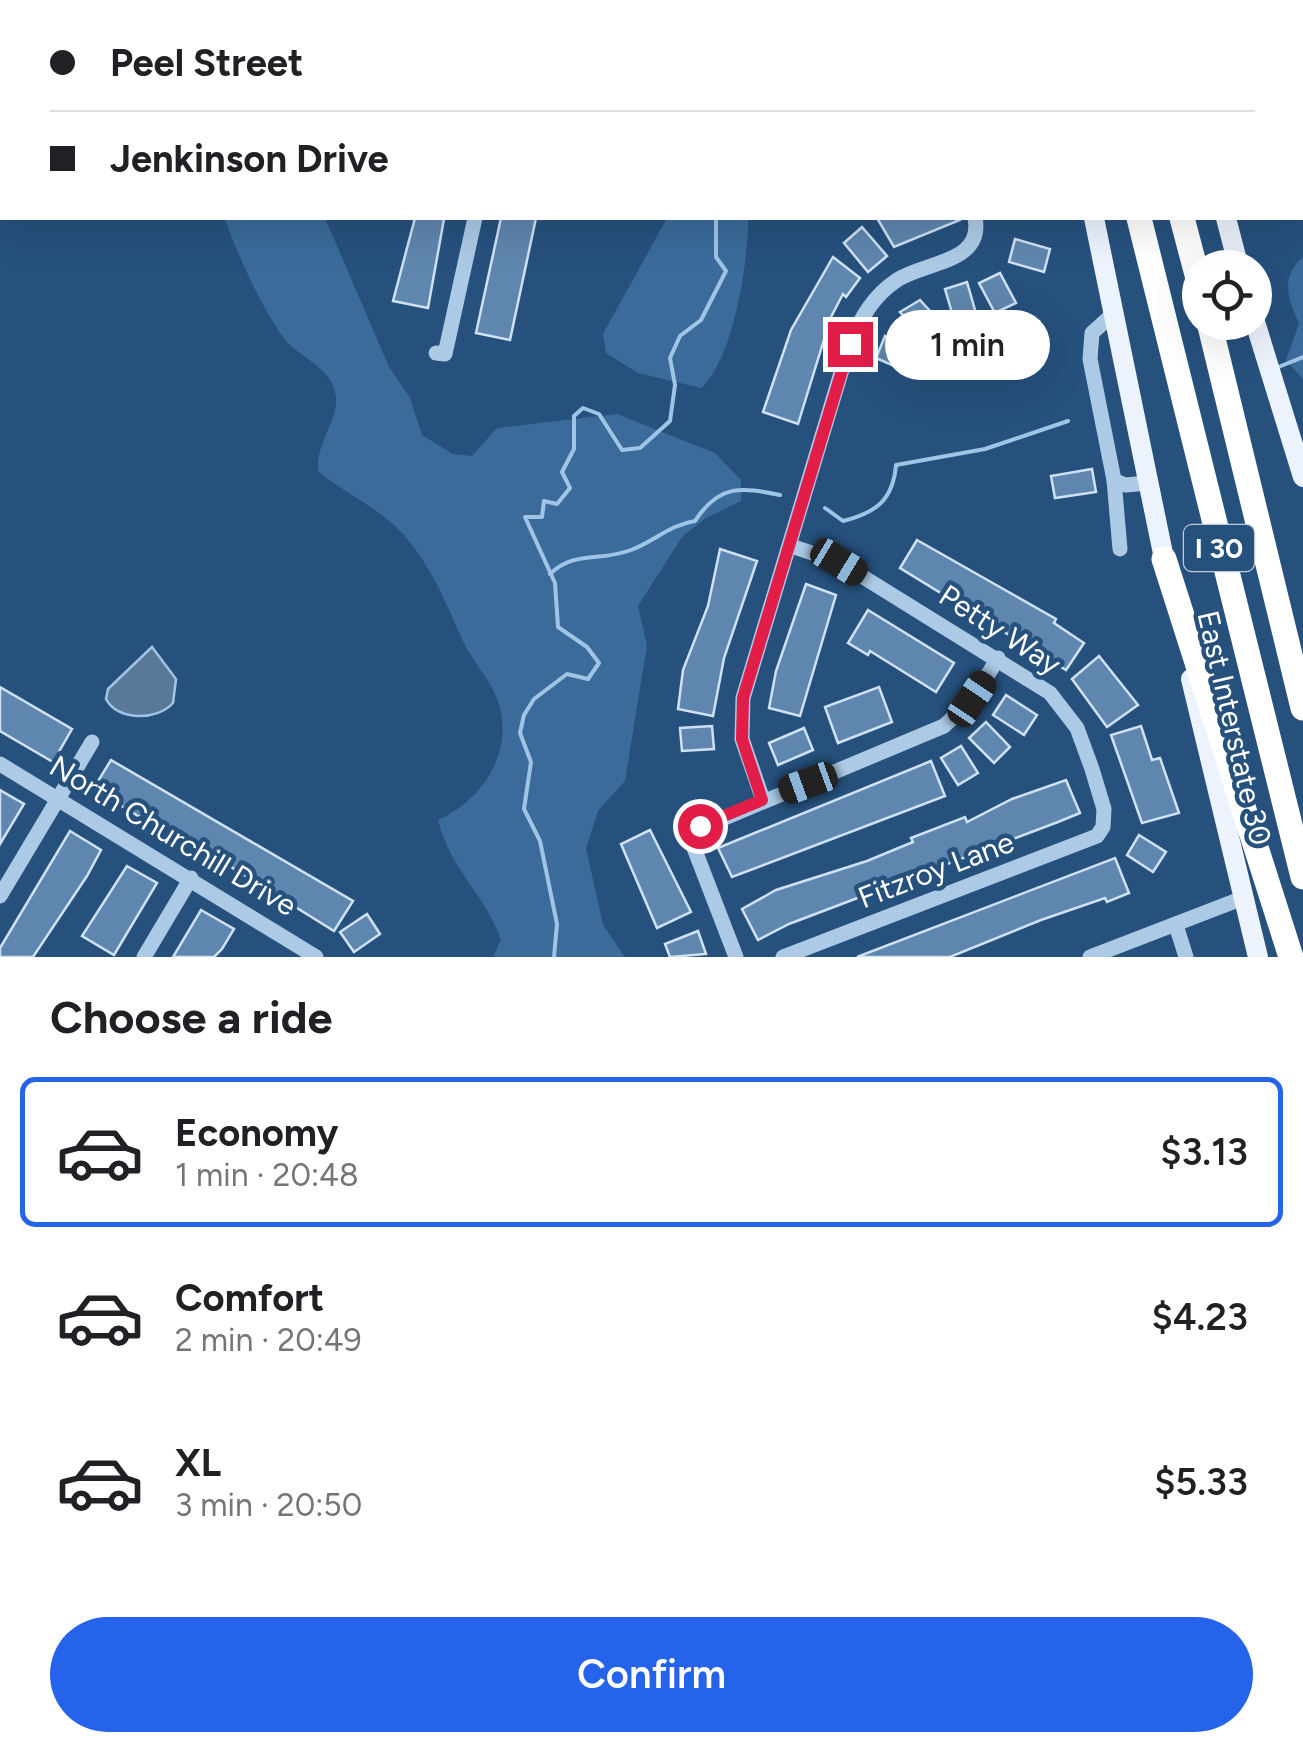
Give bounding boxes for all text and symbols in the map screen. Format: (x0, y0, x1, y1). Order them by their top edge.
text: Peel Street (110, 40, 303, 86)
text: Jenkinson Drive (110, 136, 389, 182)
map controls (1182, 250, 1272, 340)
button: locate (1182, 250, 1272, 340)
callout: 1 min (885, 309, 1050, 379)
route end (828, 322, 873, 367)
text: 1 min (930, 326, 1005, 364)
road number: I 30 (1184, 525, 1254, 571)
car (806, 534, 872, 590)
street label: Petty Way (932, 577, 1068, 683)
street label: East Interstate 30 (1190, 607, 1279, 849)
car (943, 666, 1001, 732)
street label: North Churchill Drive (43, 747, 303, 924)
car (775, 759, 841, 807)
route start (678, 804, 723, 849)
street label: Fitzroy Lane (853, 823, 1019, 916)
text: Choose a ride (50, 990, 332, 1044)
icon: car (55, 1107, 145, 1197)
text: Economy (175, 1110, 338, 1156)
text: $3.13 (1160, 1129, 1248, 1175)
text: 1 min · 20:48 (175, 1156, 359, 1194)
icon: car (55, 1272, 145, 1362)
text: Comfort (175, 1275, 324, 1321)
text: $4.23 (1151, 1294, 1248, 1340)
text: 2 min · 20:49 (175, 1321, 362, 1359)
icon: car (55, 1437, 145, 1527)
text: XL (175, 1440, 221, 1486)
text: $5.33 (1154, 1459, 1248, 1505)
text: 3 min · 20:50 (175, 1486, 362, 1524)
button: Confirm (50, 1617, 1253, 1732)

